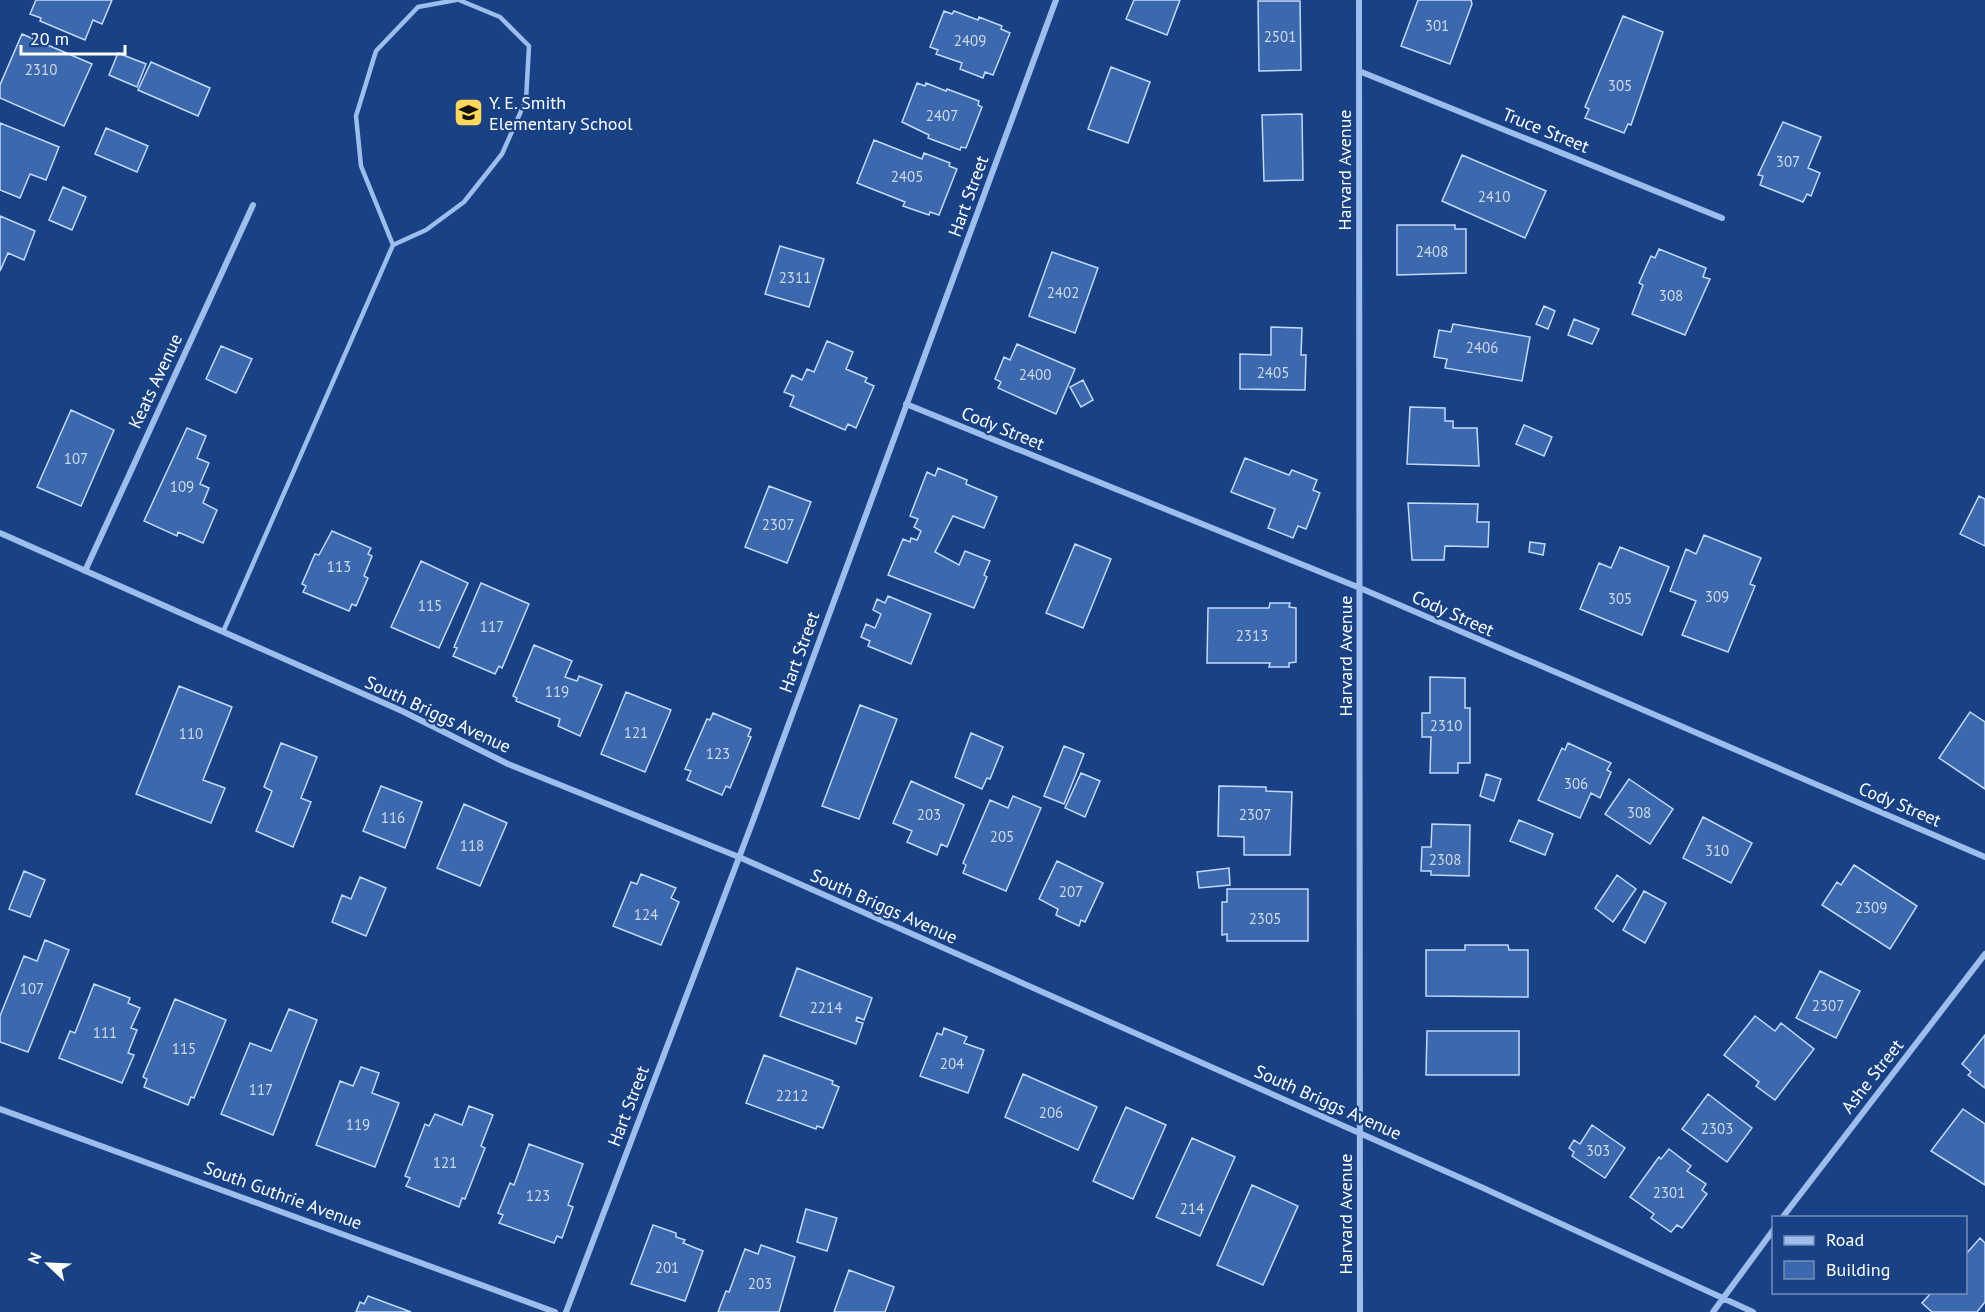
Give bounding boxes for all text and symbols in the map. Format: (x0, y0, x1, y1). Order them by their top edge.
house number: 301 (1425, 16, 1449, 35)
scale bar (21, 18, 124, 56)
text: 20 m (30, 27, 69, 50)
house number: 2501 (1264, 27, 1296, 46)
house number: 2409 (954, 31, 986, 50)
house number: 2310 (25, 60, 57, 79)
house number: 305 (1608, 76, 1632, 95)
place label: Y. E. Smith Elementary School (489, 91, 633, 135)
school or university icon: Y. E. Smith Elementary School (452, 96, 484, 128)
street label: Truce Street (1499, 102, 1593, 158)
house number: 2407 (926, 106, 958, 125)
street label: Harvard Avenue (1333, 110, 1356, 231)
street label: Hart Street (943, 152, 993, 240)
house number: 307 (1776, 152, 1800, 171)
house number: 2405 (891, 167, 923, 186)
house number: 2410 (1478, 187, 1510, 206)
house number: 2408 (1416, 242, 1448, 261)
house number: 2311 (779, 268, 811, 287)
house number: 2402 (1047, 283, 1079, 302)
house number: 308 (1659, 286, 1683, 305)
street label: Keats Avenue (123, 330, 187, 432)
house number: 2406 (1466, 338, 1498, 357)
house number: 2405 (1257, 363, 1289, 382)
house number: 2400 (1019, 365, 1051, 384)
street label: Cody Street (958, 401, 1048, 455)
house number: 107 (64, 449, 88, 468)
house number: 109 (170, 477, 194, 496)
house number: 2307 (762, 515, 794, 534)
house number: 113 (327, 557, 351, 576)
street label: Cody Street (1408, 585, 1498, 641)
house number: 309 (1705, 587, 1729, 606)
house number: 305 (1608, 589, 1632, 608)
house number: 115 (418, 596, 442, 615)
street label: Harvard Avenue (1334, 596, 1357, 717)
street label: Hart Street (774, 608, 824, 696)
house number: 117 (480, 617, 504, 636)
house number: 2313 (1236, 626, 1268, 645)
street label: South Briggs Avenue (361, 670, 515, 758)
house number: 119 (545, 682, 569, 701)
house number: 2310 (1430, 716, 1462, 735)
house number: 121 (624, 723, 648, 742)
house number: 110 (179, 724, 203, 743)
house number: 123 (706, 744, 730, 763)
house number: 306 (1564, 774, 1588, 793)
street label: Cody Street (1855, 776, 1945, 832)
house number: 308 (1627, 803, 1651, 822)
house number: 203 (917, 805, 941, 824)
house number: 2307 (1239, 805, 1271, 824)
house number: 116 (381, 808, 405, 827)
house number: 205 (990, 827, 1014, 846)
house number: 118 (460, 836, 484, 855)
house number: 310 (1705, 841, 1729, 860)
house number: 2308 (1429, 850, 1461, 869)
street label: South Briggs Avenue (807, 863, 961, 949)
house number: 207 (1059, 882, 1083, 901)
house number: 2309 (1855, 898, 1887, 917)
house number: 124 (634, 905, 658, 924)
house number: 2305 (1249, 909, 1281, 928)
house number: 107 (20, 979, 44, 998)
house number: 2307 (1812, 996, 1844, 1015)
house number: 2214 (810, 998, 842, 1017)
house number: 111 (93, 1023, 117, 1042)
street label: Ashe Street (1836, 1034, 1908, 1118)
house number: 115 (172, 1039, 196, 1058)
house number: 204 (940, 1054, 964, 1073)
street label: South Briggs Avenue (1251, 1059, 1405, 1145)
street label: Hart Street (602, 1062, 654, 1150)
house number: 117 (249, 1080, 273, 1099)
house number: 2212 (776, 1086, 808, 1105)
house number: 206 (1039, 1103, 1063, 1122)
house number: 119 (346, 1115, 370, 1134)
house number: 2303 (1701, 1119, 1733, 1138)
house number: 303 (1586, 1141, 1610, 1160)
house number: 121 (433, 1153, 457, 1172)
street label: Harvard Avenue (1334, 1154, 1357, 1275)
street label: South Guthrie Avenue (201, 1156, 365, 1234)
house number: 2301 (1653, 1183, 1685, 1202)
house number: 123 (526, 1186, 550, 1205)
house number: 214 (1180, 1199, 1204, 1218)
legend (1772, 1216, 1967, 1294)
text: Road (1826, 1228, 1864, 1251)
north arrow (18, 1234, 78, 1294)
text: N (23, 1249, 45, 1267)
house number: 201 (655, 1258, 679, 1277)
text: Building (1826, 1258, 1890, 1281)
house number: 203 (748, 1274, 772, 1293)

